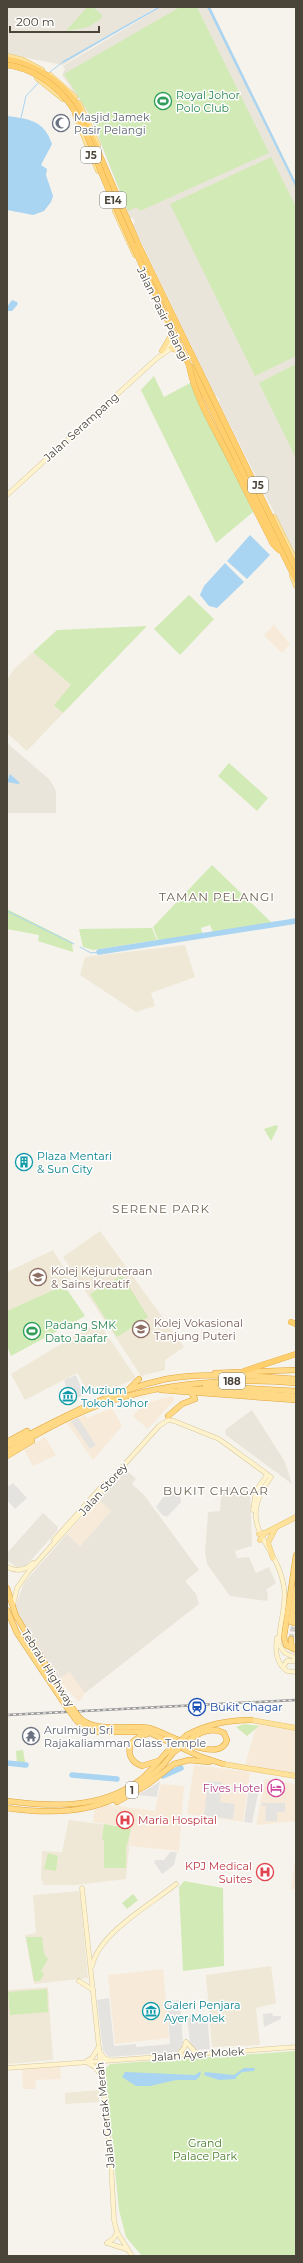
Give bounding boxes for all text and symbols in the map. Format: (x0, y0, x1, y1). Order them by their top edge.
scale bar (10, 8, 99, 34)
text: 200 m (16, 14, 55, 29)
place label: Royal Johor Polo Club (176, 88, 240, 115)
sports icon: Royal Johor Polo Club (153, 91, 173, 111)
place label: Masjid Jamek Pasir Pelangi (74, 110, 150, 137)
mosque icon: Masjid Jamek Pasir Pelangi (51, 113, 71, 133)
road number: J5 (81, 147, 101, 163)
road number: E14 (100, 192, 126, 208)
street label: Jalan Pasir Pelangi (134, 264, 192, 364)
street label: Jalan Serampang (40, 390, 121, 465)
road number: J5 (248, 477, 268, 493)
district label: TAMAN PELANGI (159, 889, 275, 904)
place label: Plaza Mentari & Sun City (37, 1149, 112, 1176)
building icon: Plaza Mentari & Sun City (14, 1152, 34, 1172)
district label: SERENE PARK (112, 1201, 210, 1216)
place label: Kolej Kejuruteraan & Sains Kreatif (51, 1264, 153, 1291)
school or university icon: Kolej Kejuruteraan & Sains Kreatif (28, 1267, 48, 1287)
place label: Kolej Vokasional Tanjung Puteri (154, 1316, 243, 1343)
place label: Padang SMK Dato Jaafar (45, 1318, 116, 1345)
school or university icon: Kolej Vokasional Tanjung Puteri (131, 1319, 151, 1339)
sports icon: Padang SMK Dato Jaafar (22, 1321, 42, 1341)
road number: 188 (219, 1373, 245, 1389)
place label: Muzium Tokoh Johor (81, 1383, 148, 1410)
museum icon: Muzium Tokoh Johor (58, 1386, 78, 1406)
street label: Jalan Storey (75, 1460, 130, 1519)
district label: BUKIT CHAGAR (163, 1483, 269, 1498)
street label: Tebrau Highway (18, 1627, 78, 1709)
station icon: Bukit Chagar (187, 1697, 207, 1717)
place label: Bukit Chagar (210, 1700, 283, 1714)
place label: Arulmigu Sri Rajakaliamman Glass Temple (44, 1723, 206, 1750)
temple icon: Arulmigu Sri Rajakaliamman Glass Temple (21, 1726, 41, 1746)
hotel icon: Fives Hotel (266, 1778, 286, 1798)
place label: Fives Hotel (203, 1781, 263, 1795)
road number: 1 (126, 1782, 138, 1798)
hospital icon: Maria Hospital (115, 1810, 135, 1830)
place label: Maria Hospital (138, 1813, 217, 1827)
place label: KPJ Medical Suites (185, 1859, 253, 1886)
hospital icon: KPJ Medical Suites (255, 1862, 275, 1882)
place label: Galeri Penjara Ayer Molek (164, 1998, 241, 2025)
museum icon: Galeri Penjara Ayer Molek (141, 2001, 161, 2021)
street label: Jalan Ayer Molek (150, 2044, 245, 2064)
street label: Jalan Gertak Merah (92, 2061, 118, 2170)
park label: Grand Palace Park (173, 2136, 238, 2163)

